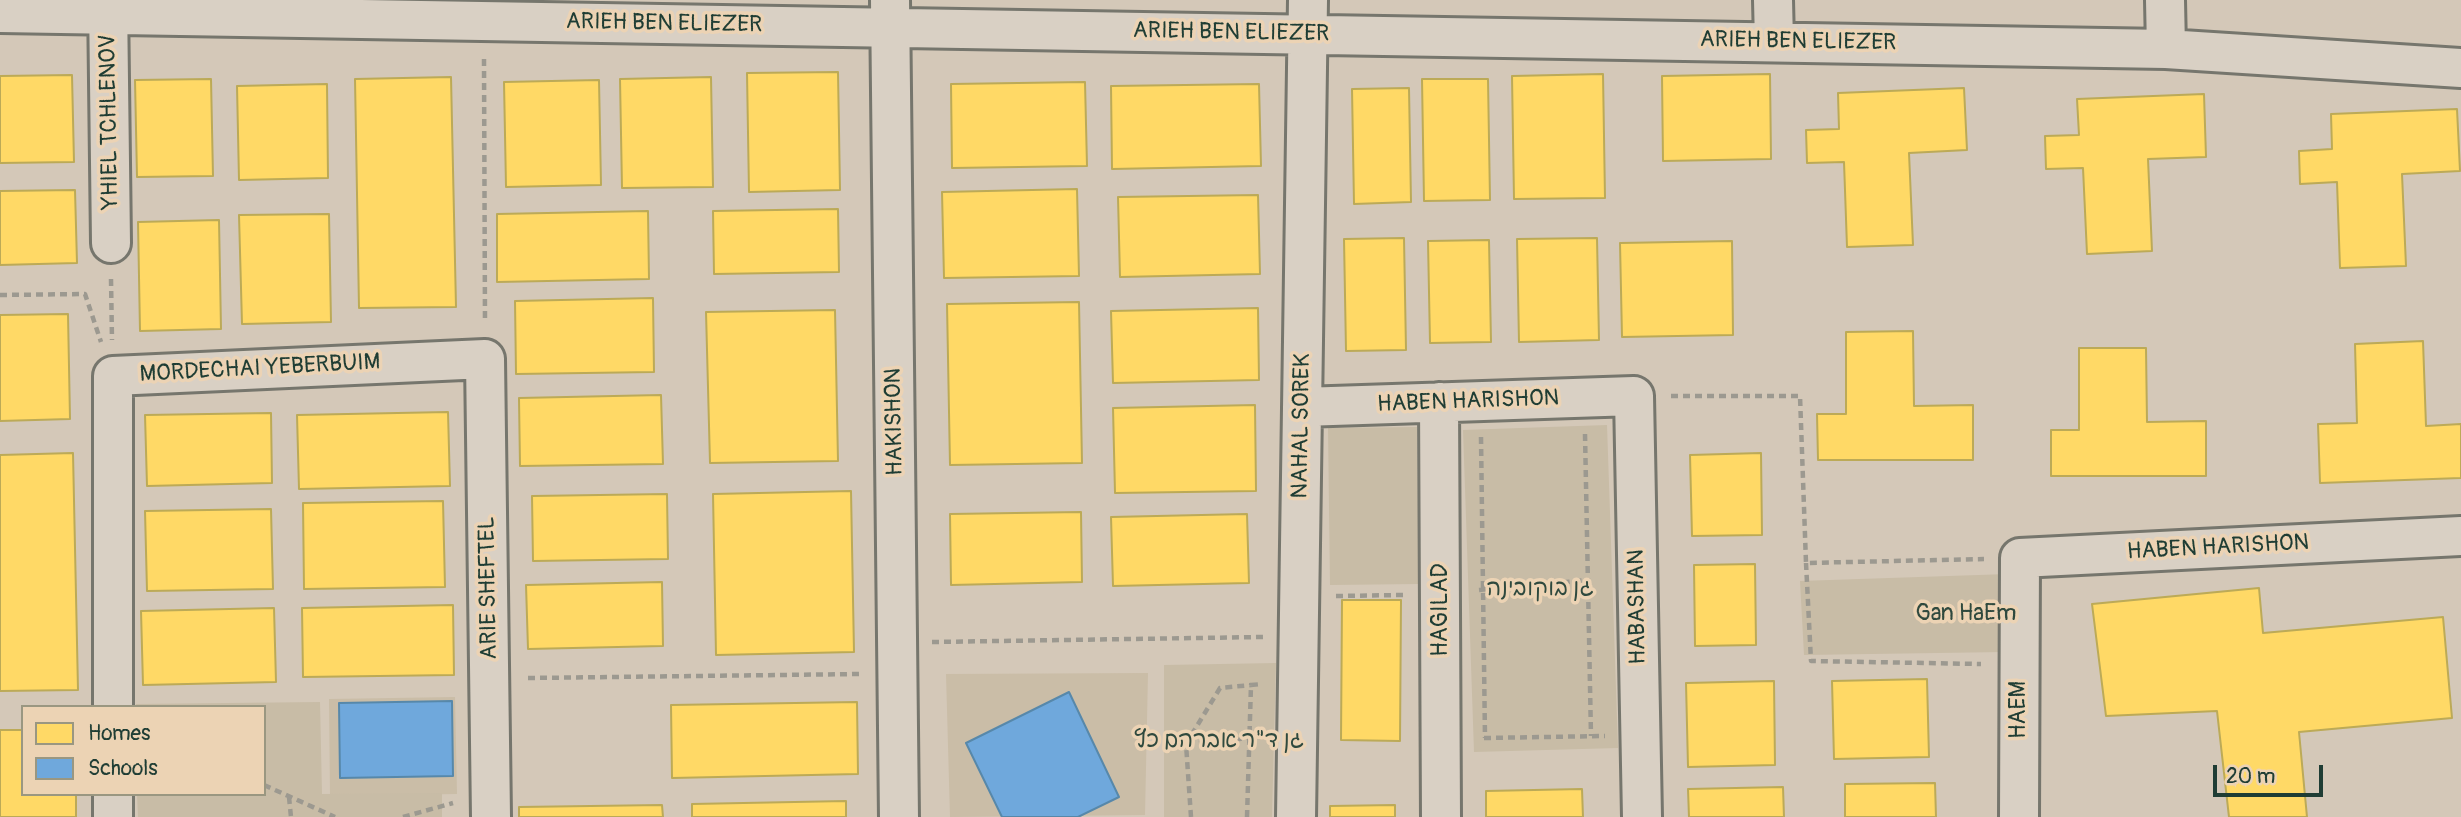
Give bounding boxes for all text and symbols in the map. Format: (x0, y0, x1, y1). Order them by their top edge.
street label: ARIEH BEN ELIEZER (565, 8, 763, 40)
street label: ARIEH BEN ELIEZER (1132, 17, 1330, 49)
street label: ARIEH BEN ELIEZER (1699, 26, 1897, 58)
street label: YHIEL TCHLENOV (95, 34, 125, 210)
street label: MORDECHAI YEBERBUIM (139, 349, 381, 389)
street label: NAHAL SOREK (1287, 353, 1317, 499)
street label: HAKISHON (880, 368, 910, 476)
street label: HABEN HARISHON (1376, 385, 1560, 419)
street label: ARIE SHEFTEL (474, 516, 504, 660)
street label: HABEN HARISHON (2126, 529, 2310, 567)
street label: HABASHAN (1623, 549, 1653, 665)
street label: HAGILAD (1427, 563, 1455, 657)
park label: גן בוקובינה (1486, 575, 1594, 603)
park label: Gan HaEm (1916, 600, 2016, 628)
street label: HAEM (2005, 681, 2033, 739)
legend (21, 705, 266, 796)
text: Homes (88, 720, 150, 747)
park label: גן ד"ר אברהם כץ (1134, 727, 1304, 755)
scale bar (2216, 750, 2326, 794)
text: Schools (88, 755, 158, 782)
text: 20 m (2226, 763, 2275, 790)

